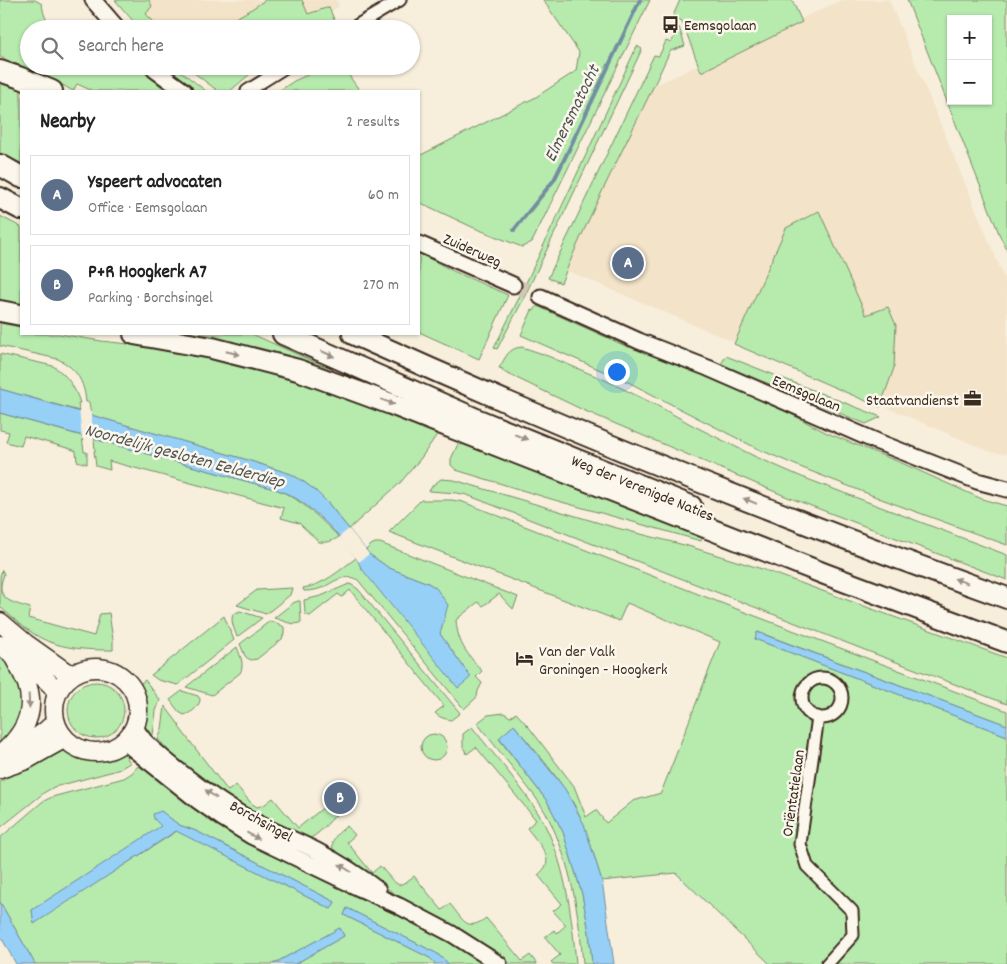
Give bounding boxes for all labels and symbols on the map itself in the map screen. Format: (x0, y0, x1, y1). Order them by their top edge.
bus stop icon: Eemsgolaan (660, 14, 680, 34)
place label: Eemsgolaan (684, 15, 756, 38)
water label: Elmersmatocht (539, 60, 608, 167)
street label: Zuiderweg (439, 228, 505, 274)
pin: A (612, 244, 644, 282)
one-way arrow (225, 349, 240, 357)
one-way arrow (320, 350, 335, 358)
your location (604, 359, 630, 385)
street label: Eemsgolaan (768, 370, 844, 419)
office icon: Staatvandienst (963, 389, 983, 409)
place label: Staatvandienst (866, 390, 959, 413)
one-way arrow (380, 399, 395, 406)
water label: Noordelijk gesloten Eelderdiep (82, 419, 288, 496)
one-way arrow (514, 434, 529, 442)
street label: Weg der Verenigde Naties (567, 450, 717, 529)
one-way arrow (743, 497, 757, 505)
one-way arrow (954, 577, 968, 585)
place label: Van der Valk Groningen - Hoogkerk (539, 641, 668, 682)
hotel icon: Van der Valk Groningen - Hoogkerk (515, 649, 535, 669)
one-way arrow (25, 694, 33, 710)
street label: Oriëntatielaan (777, 748, 812, 838)
pin: B (324, 779, 356, 817)
one-way arrow (205, 789, 218, 800)
street label: Borchsingel (225, 795, 297, 849)
one-way arrow (247, 832, 260, 841)
one-way arrow (339, 863, 352, 872)

